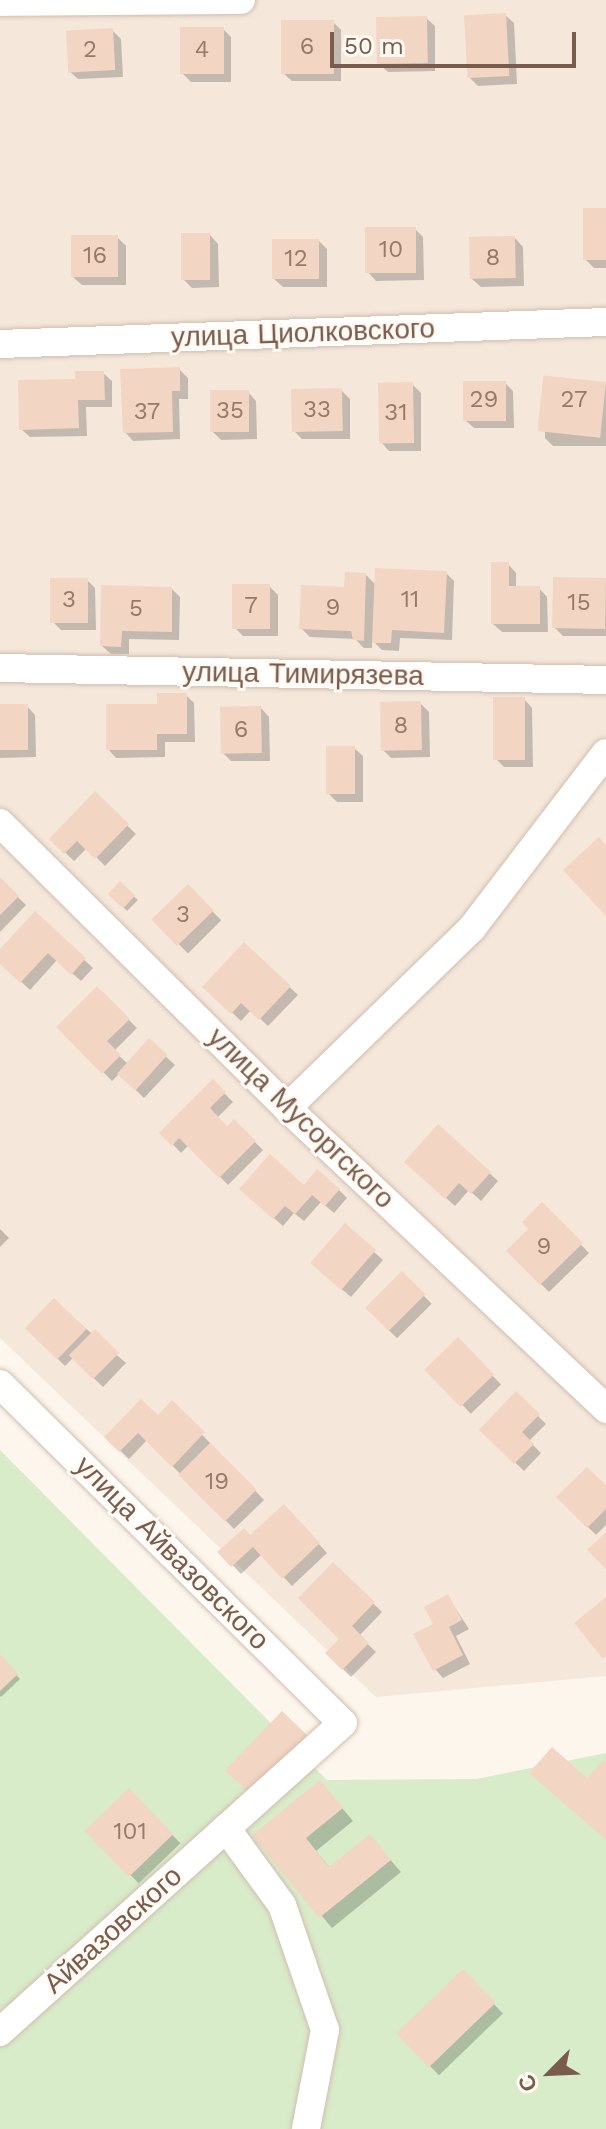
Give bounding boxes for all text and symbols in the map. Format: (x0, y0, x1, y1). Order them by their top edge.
scale bar (334, 16, 580, 66)
text: 50 m (344, 32, 404, 60)
house number: 6 (300, 33, 314, 61)
house number: 2 (83, 36, 97, 64)
house number: 4 (195, 36, 209, 64)
house number: 10 (379, 236, 403, 264)
house number: 16 (83, 242, 107, 270)
house number: 8 (486, 244, 500, 272)
house number: 12 (284, 245, 308, 273)
street label: улица Циолковского (170, 312, 436, 354)
house number: 29 (470, 386, 498, 414)
house number: 27 (561, 386, 587, 414)
house number: 33 (303, 396, 331, 424)
house number: 35 (216, 397, 244, 425)
house number: 37 (134, 398, 160, 426)
house number: 31 (384, 399, 408, 427)
house number: 3 (62, 586, 76, 614)
house number: 11 (401, 586, 419, 614)
house number: 15 (567, 589, 591, 617)
house number: 7 (244, 592, 258, 620)
house number: 9 (326, 594, 340, 622)
house number: 5 (129, 595, 143, 623)
street label: улица Тимирязева (182, 655, 424, 693)
house number: 8 (394, 712, 408, 740)
house number: 6 (234, 716, 248, 744)
house number: 3 (176, 901, 190, 929)
street label: улица Мусоргского (201, 1020, 401, 1216)
house number: 9 (537, 1233, 551, 1261)
street label: улица Айвазовского (68, 1449, 276, 1657)
house number: 19 (205, 1468, 229, 1496)
house number: 101 (113, 1818, 147, 1846)
street label: Айвазовского (37, 1859, 189, 2001)
north arrow (510, 2033, 590, 2113)
text: С (513, 2071, 542, 2095)

